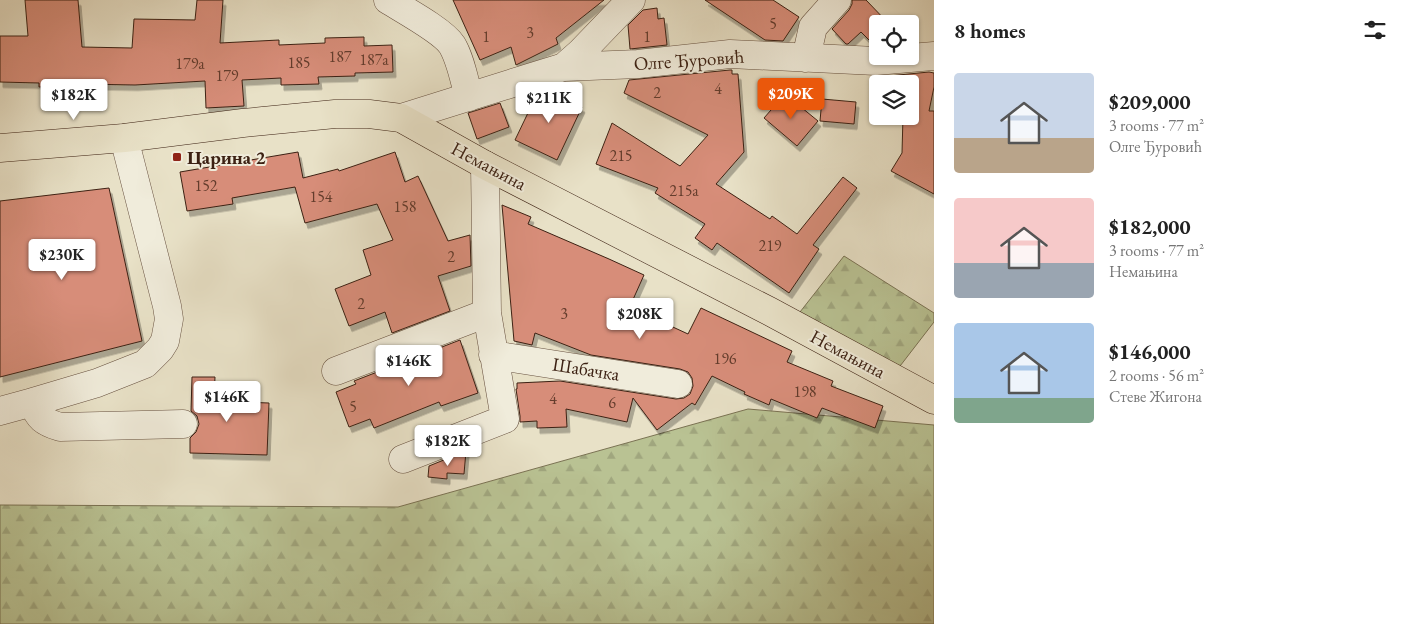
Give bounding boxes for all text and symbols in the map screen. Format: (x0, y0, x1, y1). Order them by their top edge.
house number: 5 (769, 13, 777, 34)
map controls (869, 15, 919, 125)
button: locate (869, 15, 919, 65)
icon: filters (1361, 16, 1389, 44)
text: 8 homes (954, 17, 1026, 44)
house number: 3 (526, 22, 534, 43)
house number: 1 (482, 26, 490, 47)
house number: 1 (643, 26, 651, 47)
street label: Олге Ђуровић (633, 44, 745, 76)
house number: 187 (328, 46, 352, 67)
house number: 187a (359, 49, 389, 70)
house number: 185 (287, 52, 311, 73)
house number: 179a (175, 53, 205, 74)
house number: 179 (215, 65, 239, 86)
button: layers (869, 75, 919, 125)
pin: $182K (39, 78, 109, 121)
house number: 4 (714, 78, 722, 99)
pin: $209K (756, 78, 826, 120)
pin: $211K (514, 82, 584, 124)
house number: 2 (653, 82, 661, 103)
text: $209K (769, 83, 813, 104)
text: $182K (52, 84, 96, 105)
text: $211K (527, 87, 571, 108)
text: $209,000 (1109, 88, 1191, 115)
icon: home (994, 93, 1054, 153)
text: 3 rooms · 77 m² (1109, 115, 1204, 136)
street label: Немањина (447, 136, 531, 196)
text: Олге Ђуровић (1109, 136, 1202, 157)
place label: Царина 2 (187, 145, 266, 170)
house number: 215 (609, 145, 633, 166)
marker: Царина 2 (171, 151, 183, 163)
house number: 152 (194, 175, 218, 196)
house number: 215a (669, 180, 699, 201)
house number: 154 (309, 186, 333, 207)
house number: 158 (393, 196, 417, 217)
text: $182,000 (1109, 213, 1191, 240)
icon: home (994, 218, 1054, 278)
house number: 219 (758, 235, 782, 256)
pin: $230K (27, 238, 97, 281)
text: 3 rooms · 77 m² (1109, 240, 1204, 261)
text: $230K (40, 244, 84, 265)
house number: 2 (447, 246, 455, 267)
text: Немањина (1109, 261, 1178, 282)
house number: 2 (357, 293, 365, 314)
pin: $208K (605, 298, 675, 340)
house number: 3 (560, 303, 568, 324)
text: $208K (618, 303, 662, 324)
street label: Немањина (806, 324, 890, 384)
text: $146,000 (1109, 338, 1191, 365)
icon: home (994, 343, 1054, 403)
pin: $146K (374, 344, 444, 387)
house number: 196 (713, 348, 737, 369)
text: $146K (387, 350, 431, 371)
street label: Шабачка (551, 351, 622, 387)
text: 2 rooms · 56 m² (1109, 365, 1204, 386)
pin: $146K (192, 380, 262, 423)
house number: 198 (793, 381, 817, 402)
text: $146K (205, 386, 249, 407)
text: Стеве Жигона (1109, 386, 1202, 407)
house number: 4 (549, 388, 557, 409)
house number: 6 (608, 392, 616, 413)
house number: 5 (349, 396, 357, 417)
pin: $182K (413, 424, 483, 467)
text: $182K (426, 430, 470, 451)

